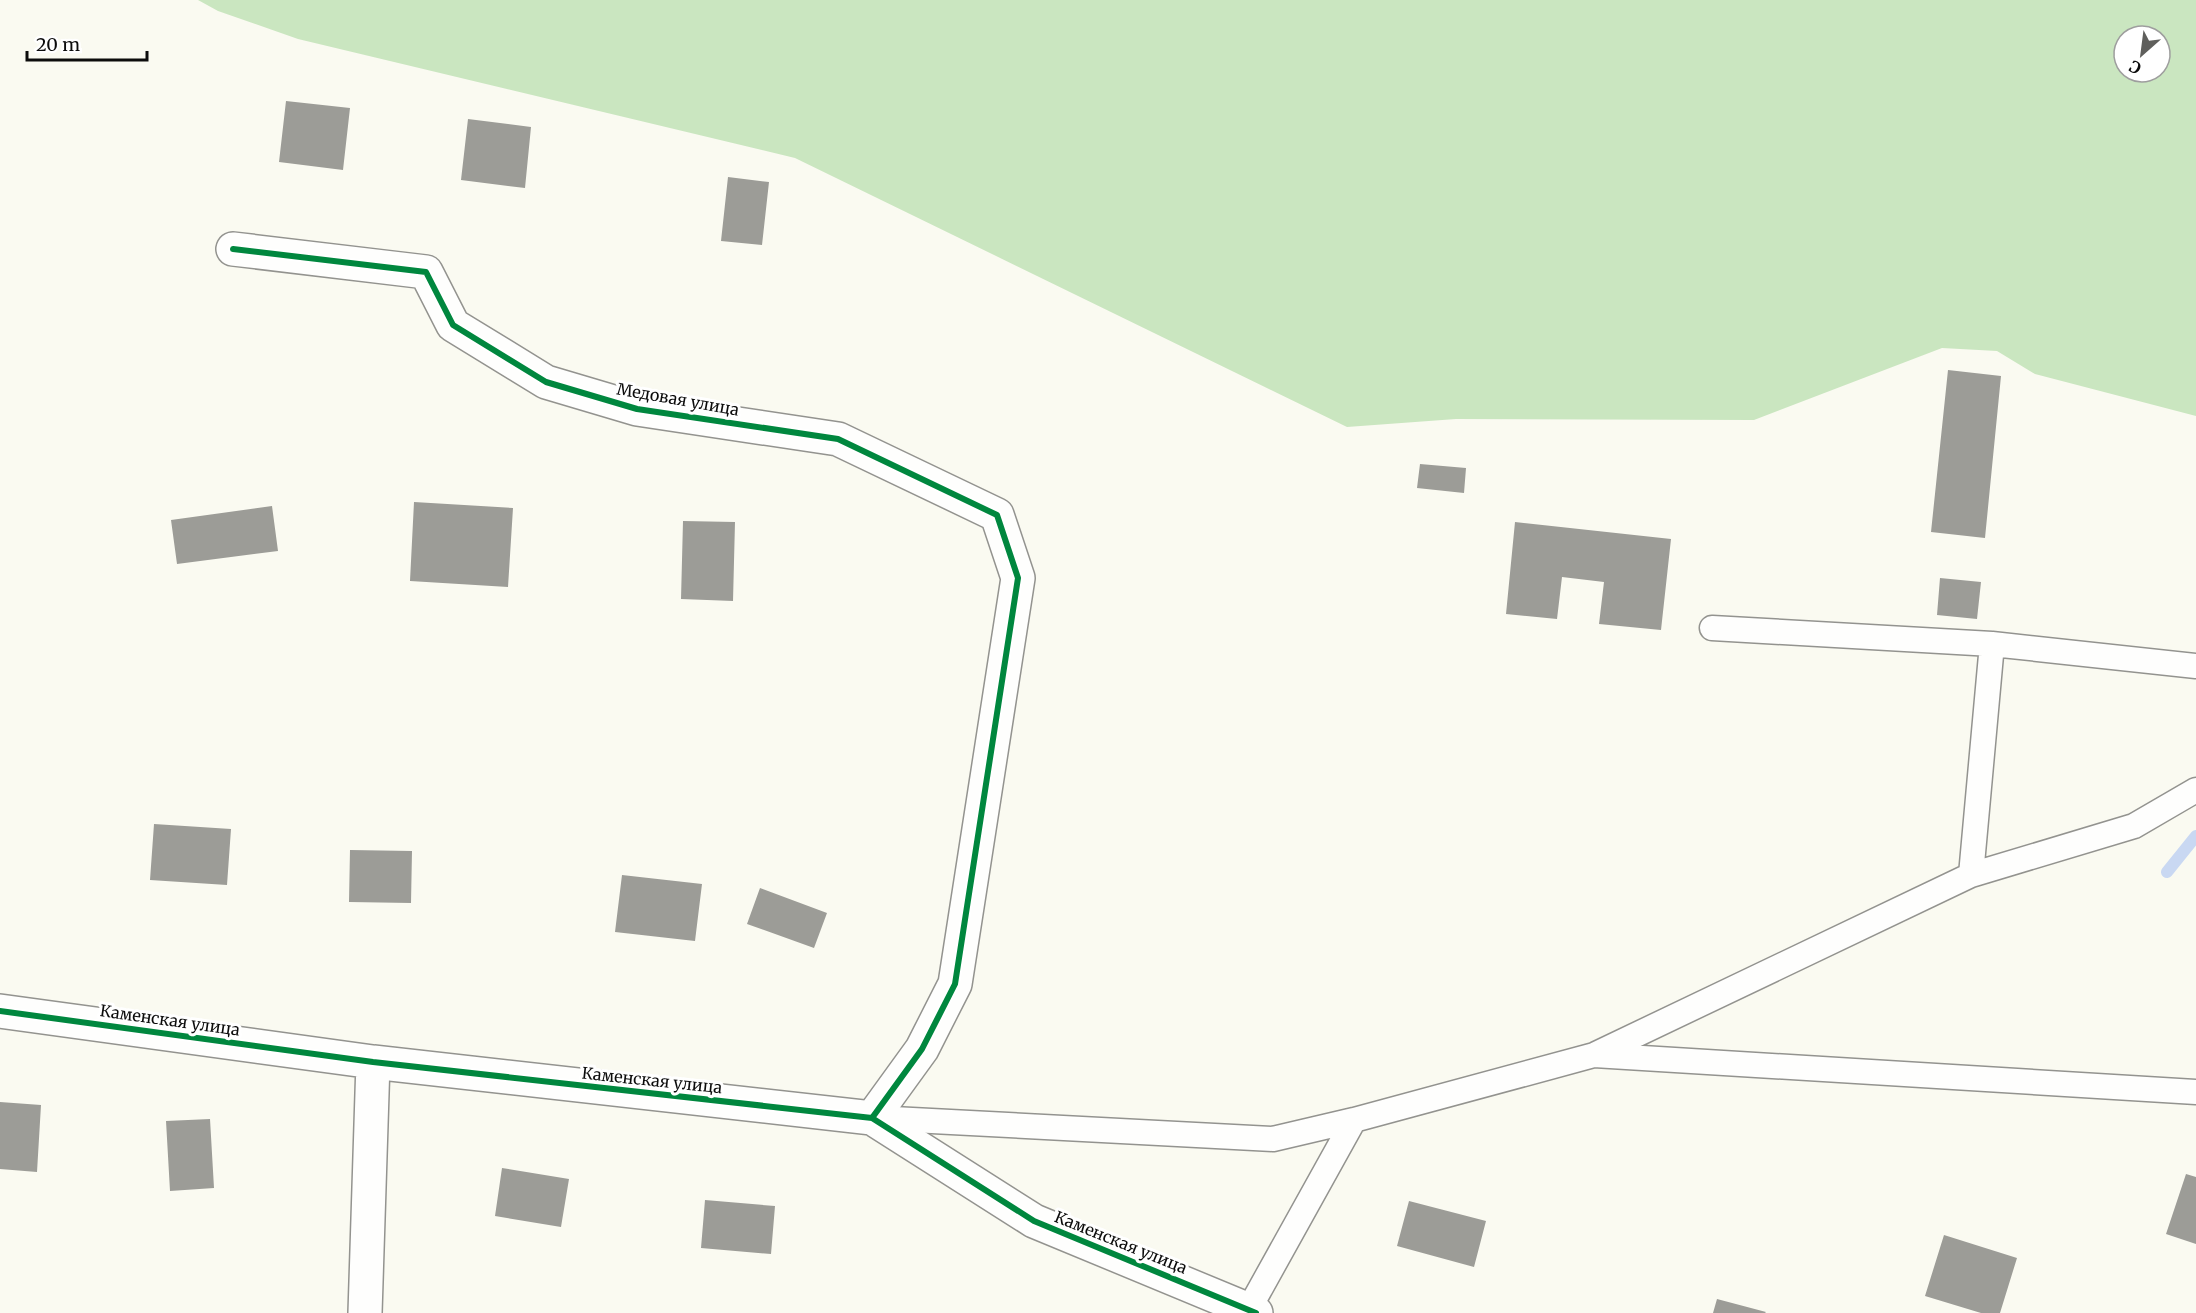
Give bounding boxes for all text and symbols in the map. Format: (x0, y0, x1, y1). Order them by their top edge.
scale bar (27, 24, 147, 62)
north arrow (2112, 24, 2172, 84)
text: 20 m (36, 33, 80, 56)
text: С (2126, 56, 2144, 79)
street label: Медовая улица (615, 378, 741, 420)
street label: Каменская улица (99, 1000, 242, 1040)
street label: Каменская улица (581, 1063, 724, 1097)
street label: Каменская улица (1052, 1206, 1191, 1278)

